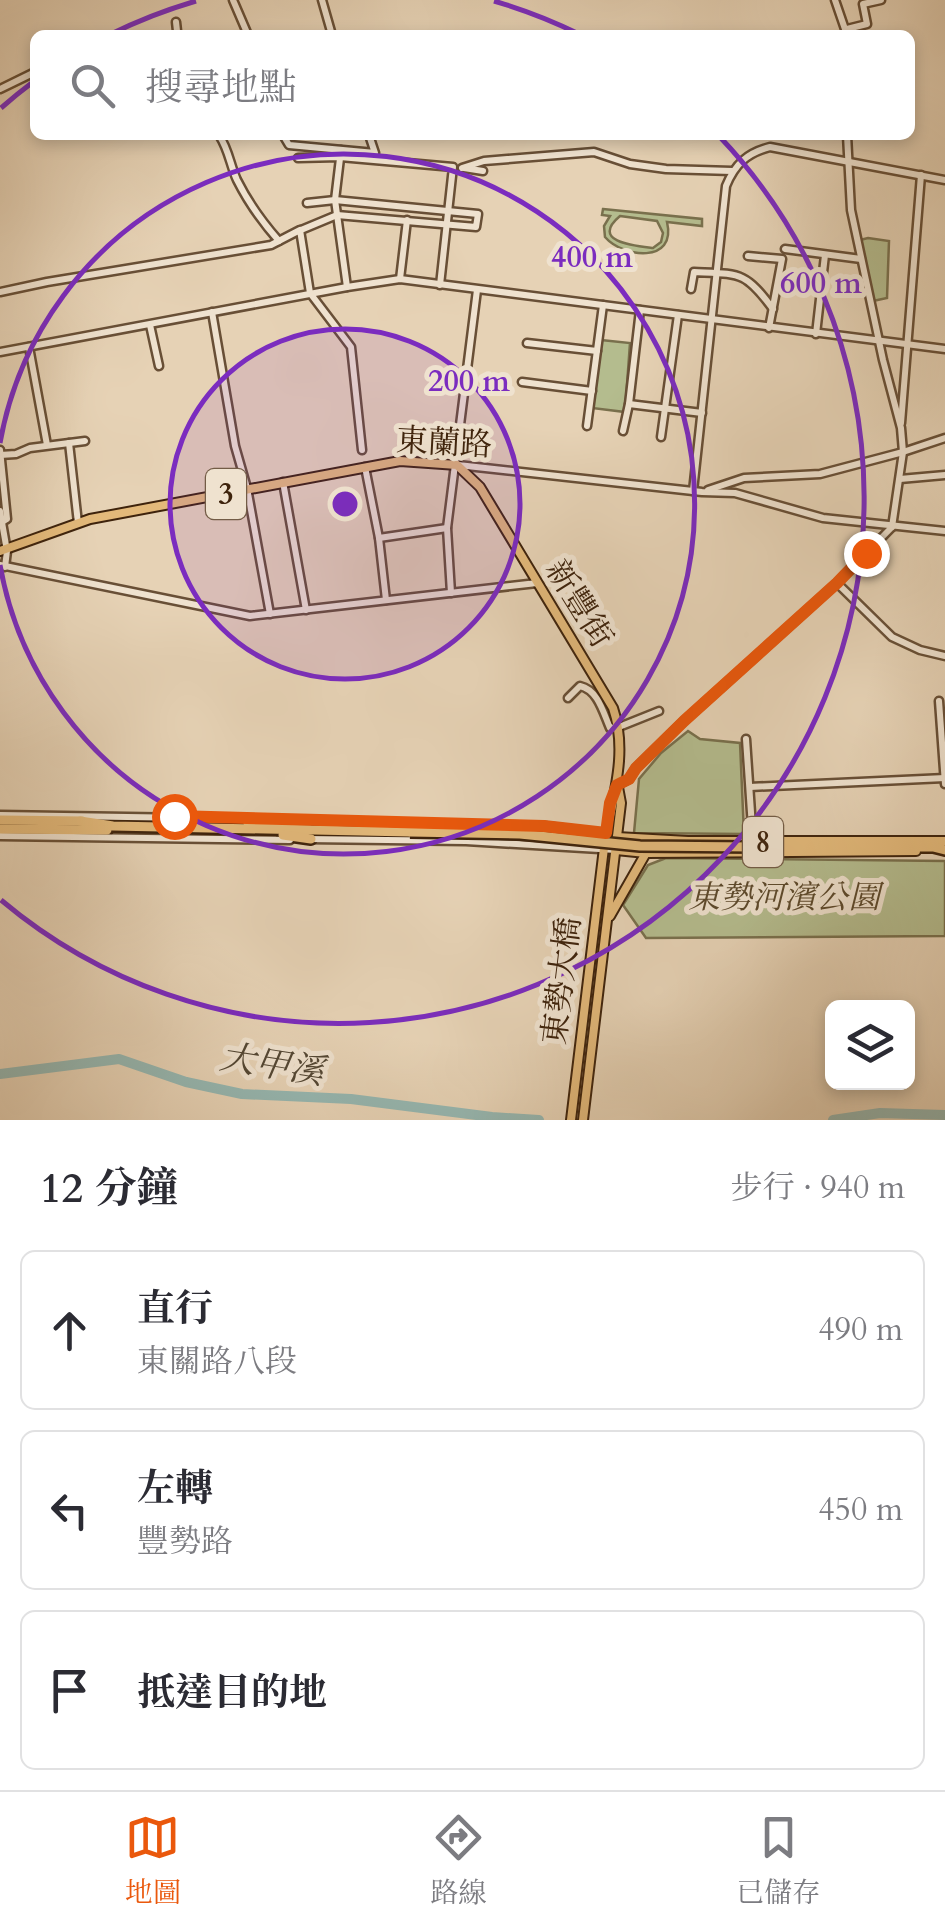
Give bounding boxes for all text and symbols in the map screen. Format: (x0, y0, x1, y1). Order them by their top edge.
search box (30, 30, 915, 140)
icon: search (65, 58, 120, 113)
text: 搜尋地點 (145, 62, 297, 114)
text: 400 m (551, 237, 633, 278)
text: 600 m (780, 263, 862, 304)
text: 200 m (428, 361, 510, 402)
street label: 東蘭路 (395, 419, 493, 467)
road number: 3 (206, 469, 246, 519)
centre of rings (327, 486, 363, 522)
route end (844, 531, 890, 577)
street label: 新豐街 (535, 552, 623, 656)
route start (152, 794, 198, 840)
road number: 8 (743, 817, 783, 867)
park label: 東勢河濱公園 (688, 876, 885, 920)
street label: 東勢大橋 (532, 915, 592, 1047)
map controls (825, 1000, 915, 1090)
button: layers (825, 1000, 915, 1090)
water label: 大甲溪 (216, 1033, 332, 1098)
text: 12 分鐘 (40, 1160, 178, 1217)
text: 步行 · 940 m (731, 1166, 905, 1210)
text: 直行 (137, 1283, 213, 1335)
icon: ahead (42, 1303, 97, 1358)
text: 490 m (818, 1308, 903, 1352)
text: 東關路八段 (137, 1340, 297, 1384)
text: 左轉 (137, 1463, 213, 1515)
icon: left (42, 1483, 97, 1538)
text: 450 m (818, 1488, 903, 1532)
text: 豐勢路 (137, 1520, 233, 1564)
icon: arrive (42, 1663, 97, 1718)
text: 抵達目的地 (137, 1667, 327, 1719)
tab: 地圖 (125, 1810, 181, 1912)
tab: 路線 (430, 1810, 486, 1912)
tab: 已儲存 (736, 1810, 820, 1912)

